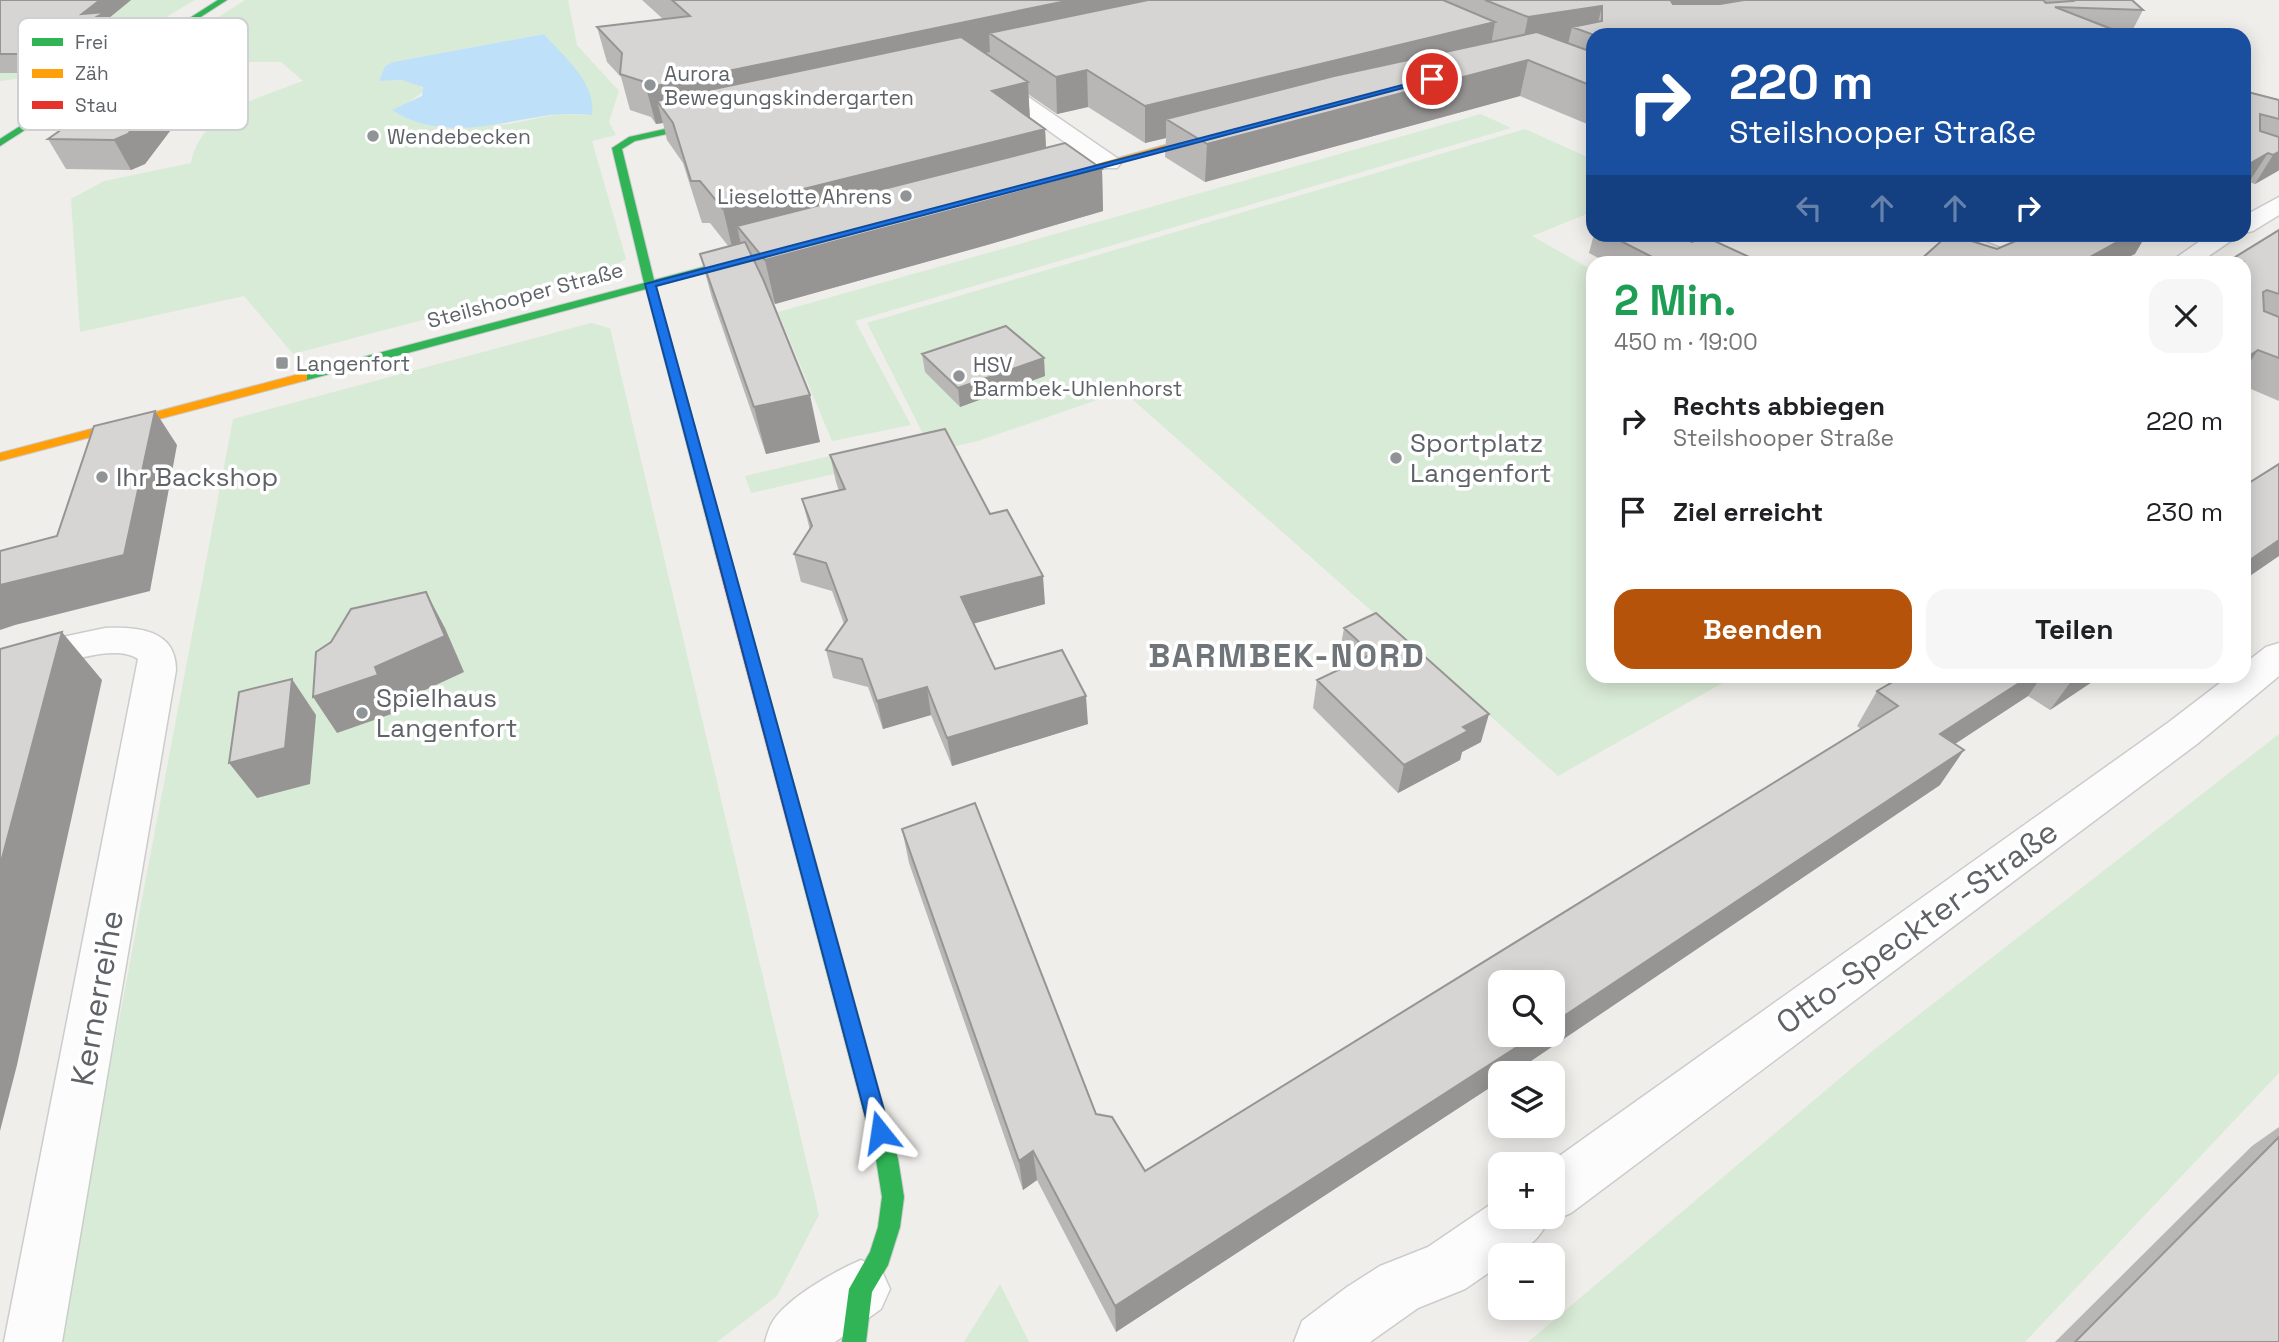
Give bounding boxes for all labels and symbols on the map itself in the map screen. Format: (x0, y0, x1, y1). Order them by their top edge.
legend (18, 18, 248, 130)
text: Frei (75, 30, 108, 55)
pin (1402, 49, 1462, 109)
place label: Aurora Bewegungskindergarten (664, 60, 914, 111)
text: Zäh (75, 61, 109, 86)
marker: Aurora Bewegungskindergarten (642, 77, 658, 93)
text: Stau (75, 93, 118, 118)
place label: Wendebecken (387, 123, 531, 150)
marker: Wendebecken (365, 128, 381, 144)
place label: Lieselotte Ahrens (717, 183, 892, 210)
marker: Lieselotte Ahrens (898, 188, 914, 204)
street label: Steilshooper Straße (424, 256, 626, 334)
place label: Langenfort (296, 350, 410, 377)
place label: HSV Barmbek-Uhlenhorst (973, 351, 1182, 402)
marker: Langenfort (274, 355, 290, 371)
marker: HSV Barmbek-Uhlenhorst (951, 368, 967, 384)
place label: Sportplatz Langenfort (1410, 426, 1551, 490)
marker: Sportplatz Langenfort (1388, 450, 1404, 466)
place label: Ihr Backshop (116, 460, 278, 494)
marker: Ihr Backshop (94, 469, 110, 485)
district label: BARMBEK-NORD (1148, 635, 1426, 677)
place label: Spielhaus Langenfort (376, 681, 517, 745)
marker: Spielhaus Langenfort (354, 705, 370, 721)
street label: Otto-Speckter-Straße (1768, 811, 2066, 1043)
street label: Kernerreihe (62, 907, 132, 1089)
position arrow (843, 1095, 917, 1169)

